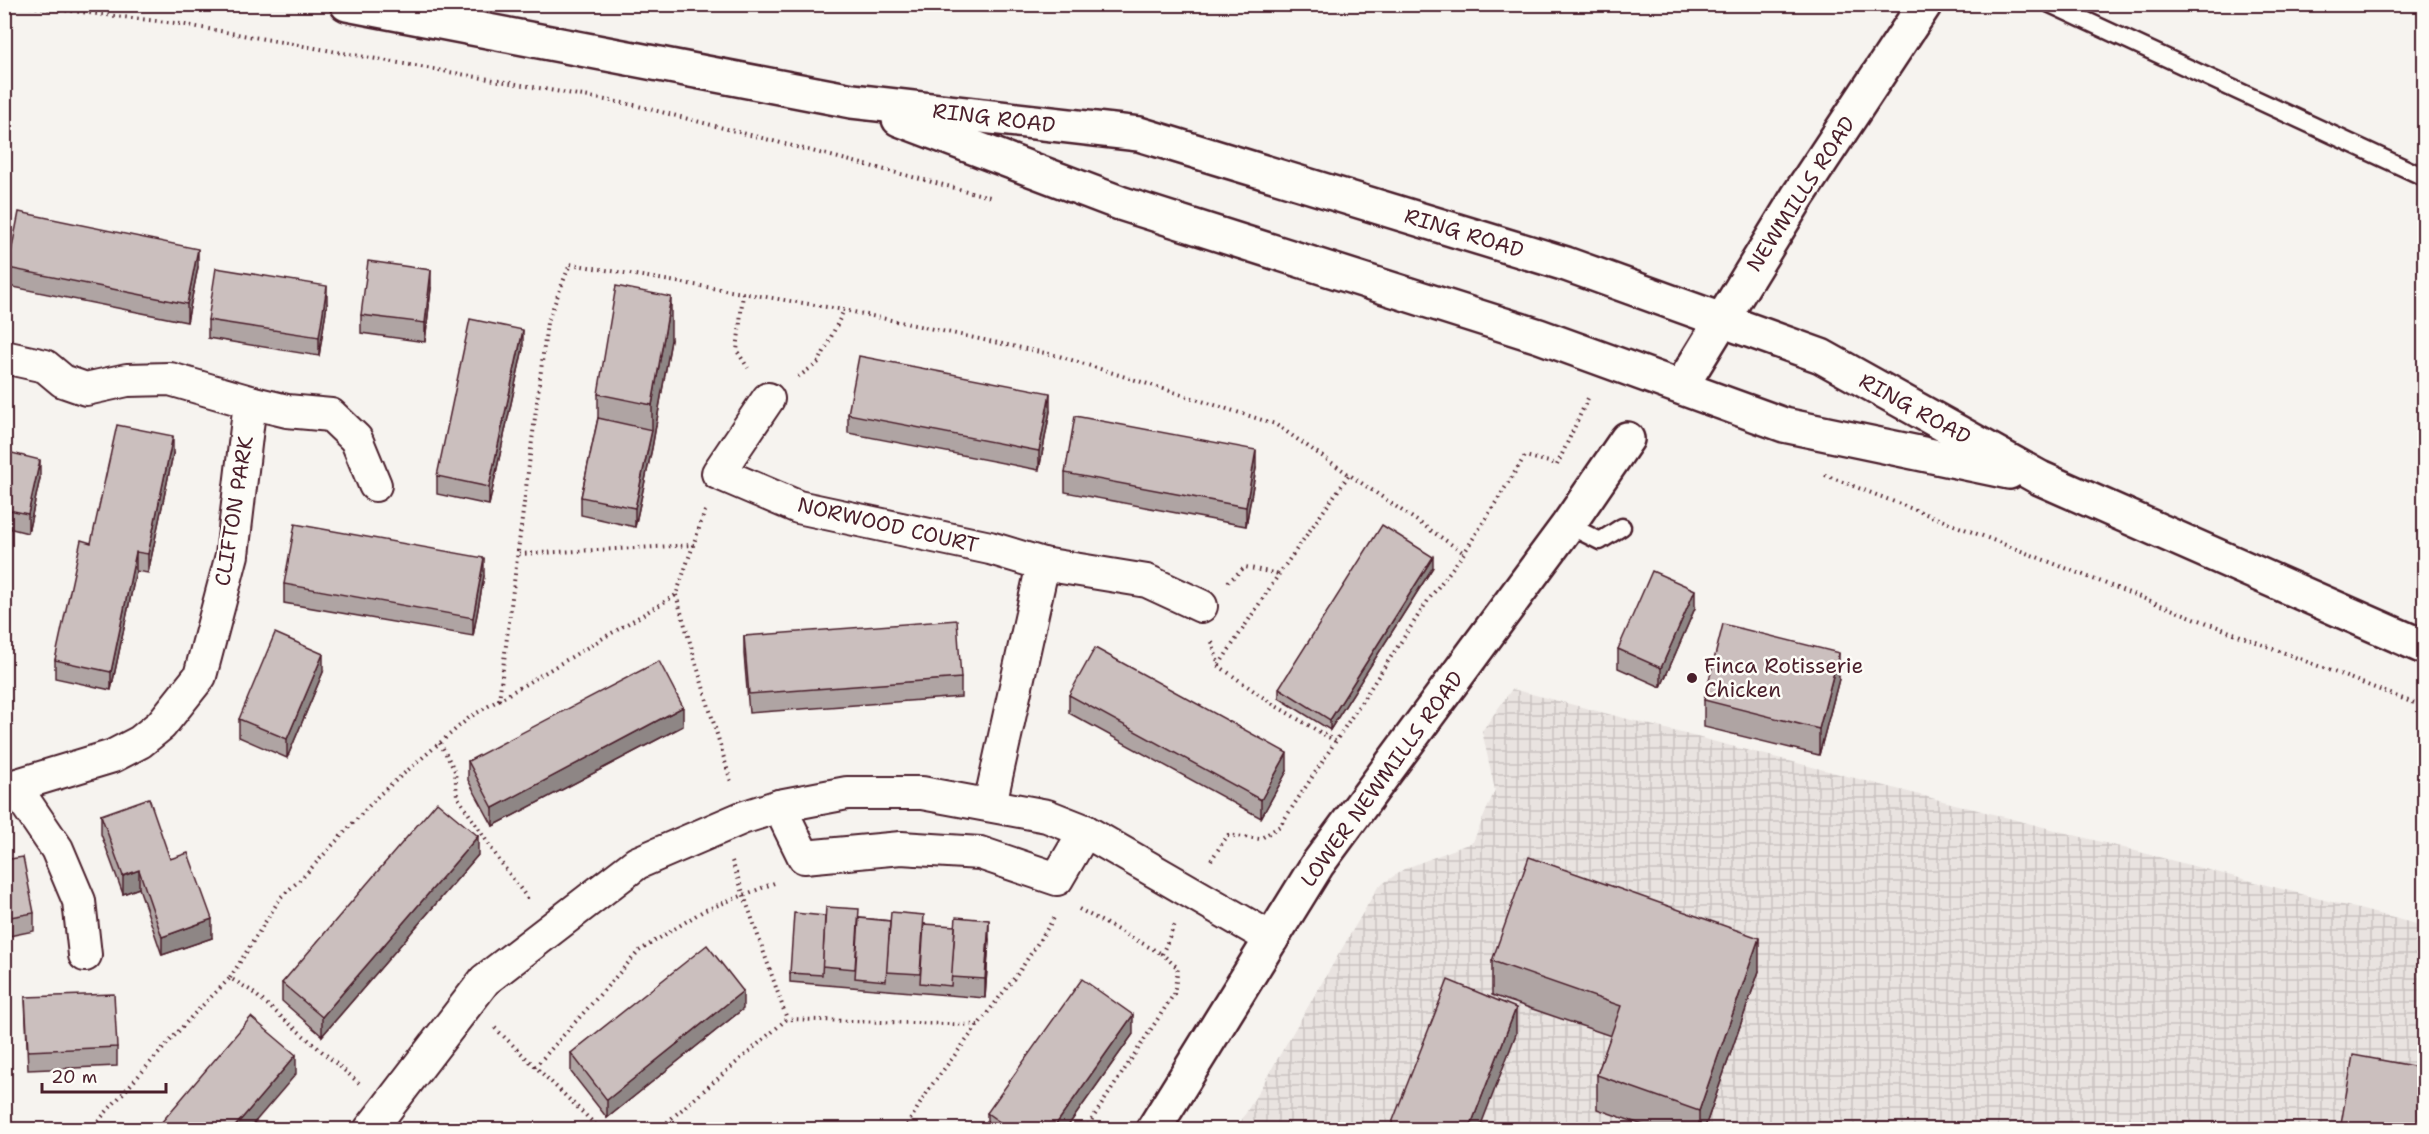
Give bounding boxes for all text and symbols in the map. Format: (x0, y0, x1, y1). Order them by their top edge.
street label: RING ROAD (931, 97, 1057, 139)
street label: NEWMILLS ROAD (1740, 111, 1862, 277)
street label: RING ROAD (1401, 202, 1527, 264)
street label: RING ROAD (1854, 367, 1976, 451)
street label: CLIFTON PARK (208, 433, 260, 588)
street label: NORWOOD COURT (795, 491, 981, 559)
place label: Finca Rotisserie Chicken (1704, 652, 1863, 704)
street label: LOWER NEWMILLS ROAD (1294, 665, 1470, 893)
marker: Finca Rotisserie Chicken (1685, 671, 1699, 685)
scale bar (42, 1056, 166, 1094)
text: 20 m (51, 1065, 97, 1089)

